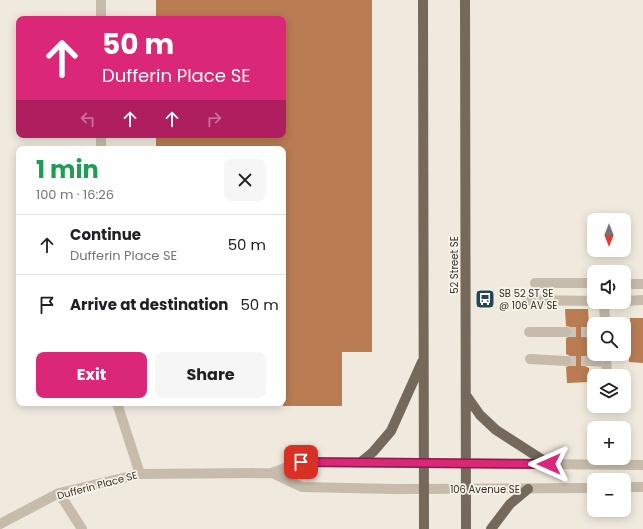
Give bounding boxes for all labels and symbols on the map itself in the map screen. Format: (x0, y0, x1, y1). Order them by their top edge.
north arrow (587, 213, 631, 257)
street label: 52 Street SE (447, 236, 462, 294)
place label: SB 52 ST SE @ 106 AV SE (499, 286, 557, 313)
bus stop icon: SB 52 ST SE @ 106 AV SE (474, 288, 496, 310)
position arrow (528, 443, 570, 485)
pin (284, 445, 318, 479)
street label: Dufferin Place SE (55, 468, 139, 503)
street label: 106 Avenue SE (450, 482, 520, 497)

